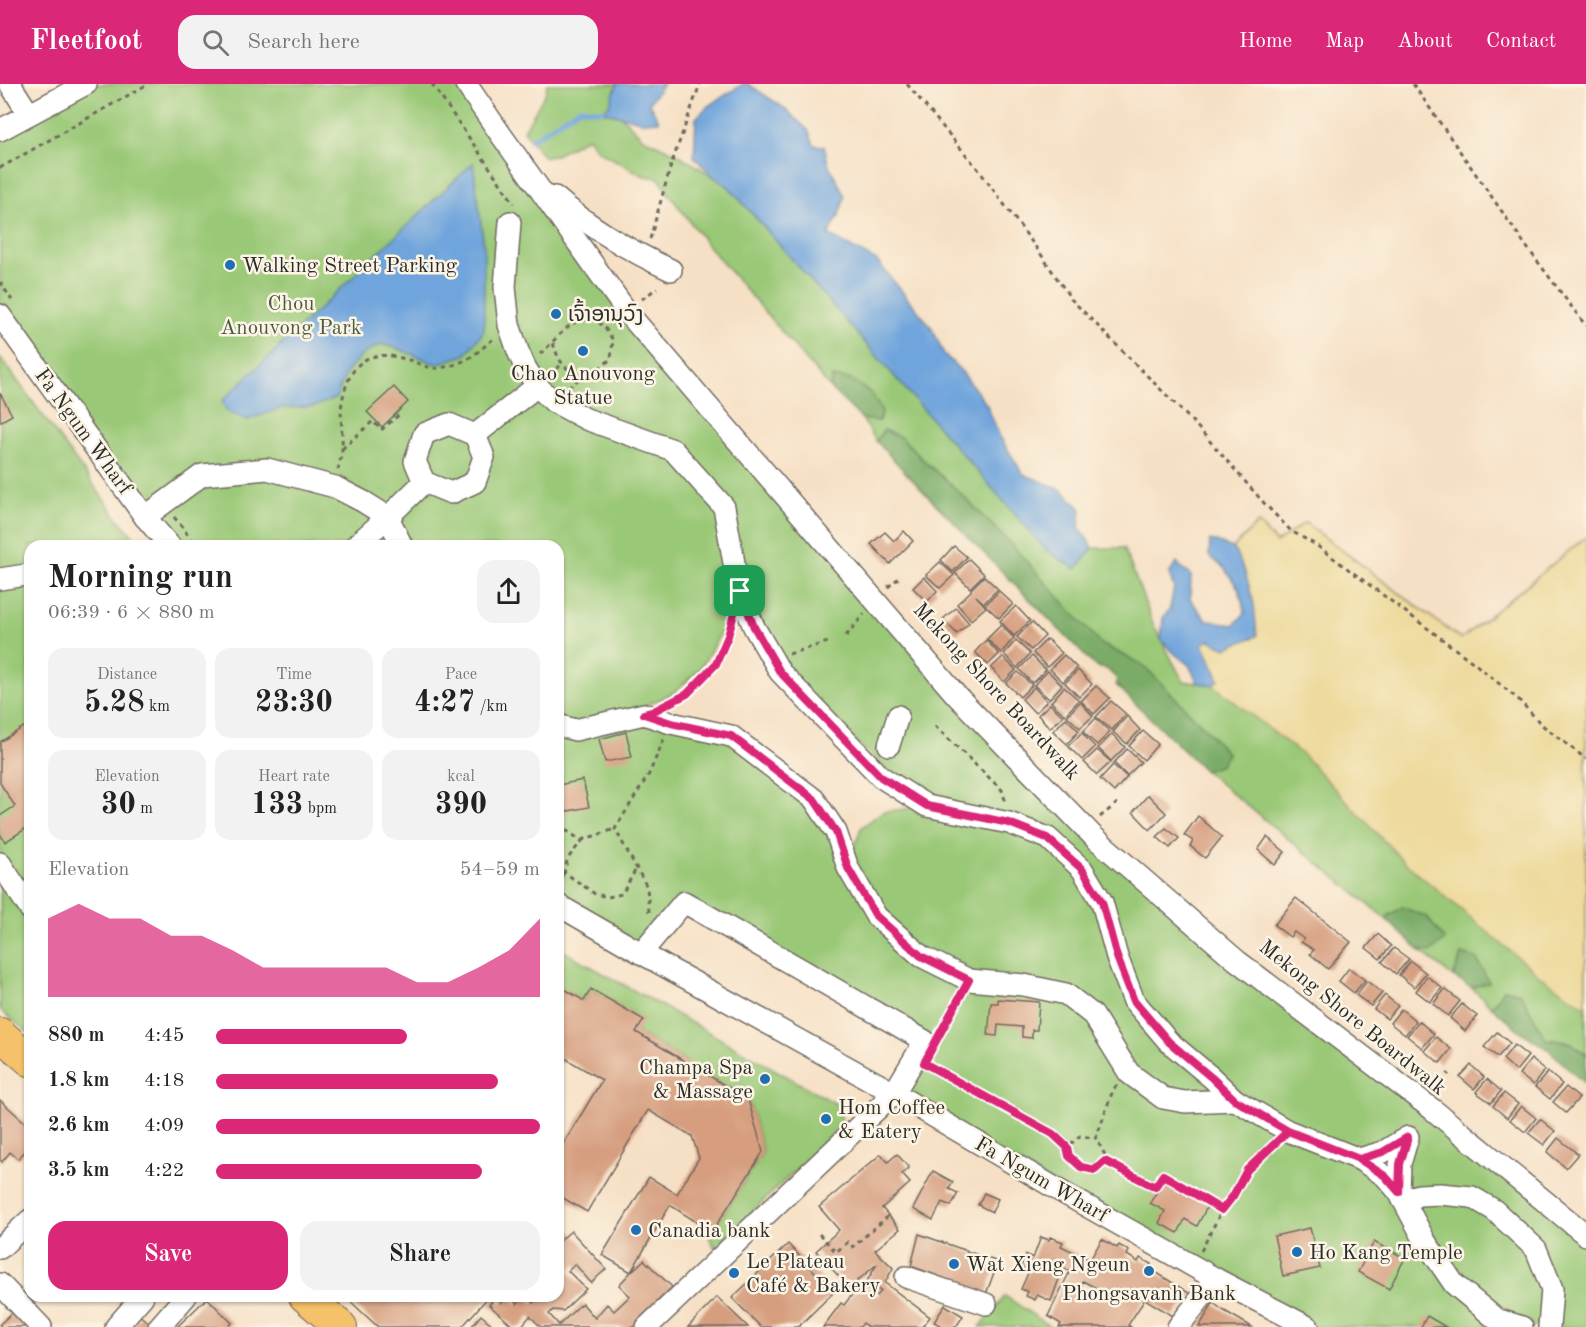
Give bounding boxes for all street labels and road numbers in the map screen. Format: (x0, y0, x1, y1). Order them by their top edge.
street label: Fa Ngum Wharf (30, 365, 136, 500)
street label: Mekong Shore Boardwalk (909, 599, 1083, 785)
street label: Mekong Shore Boardwalk (1255, 936, 1449, 1100)
street label: Fa Ngum Wharf (971, 1134, 1112, 1227)

